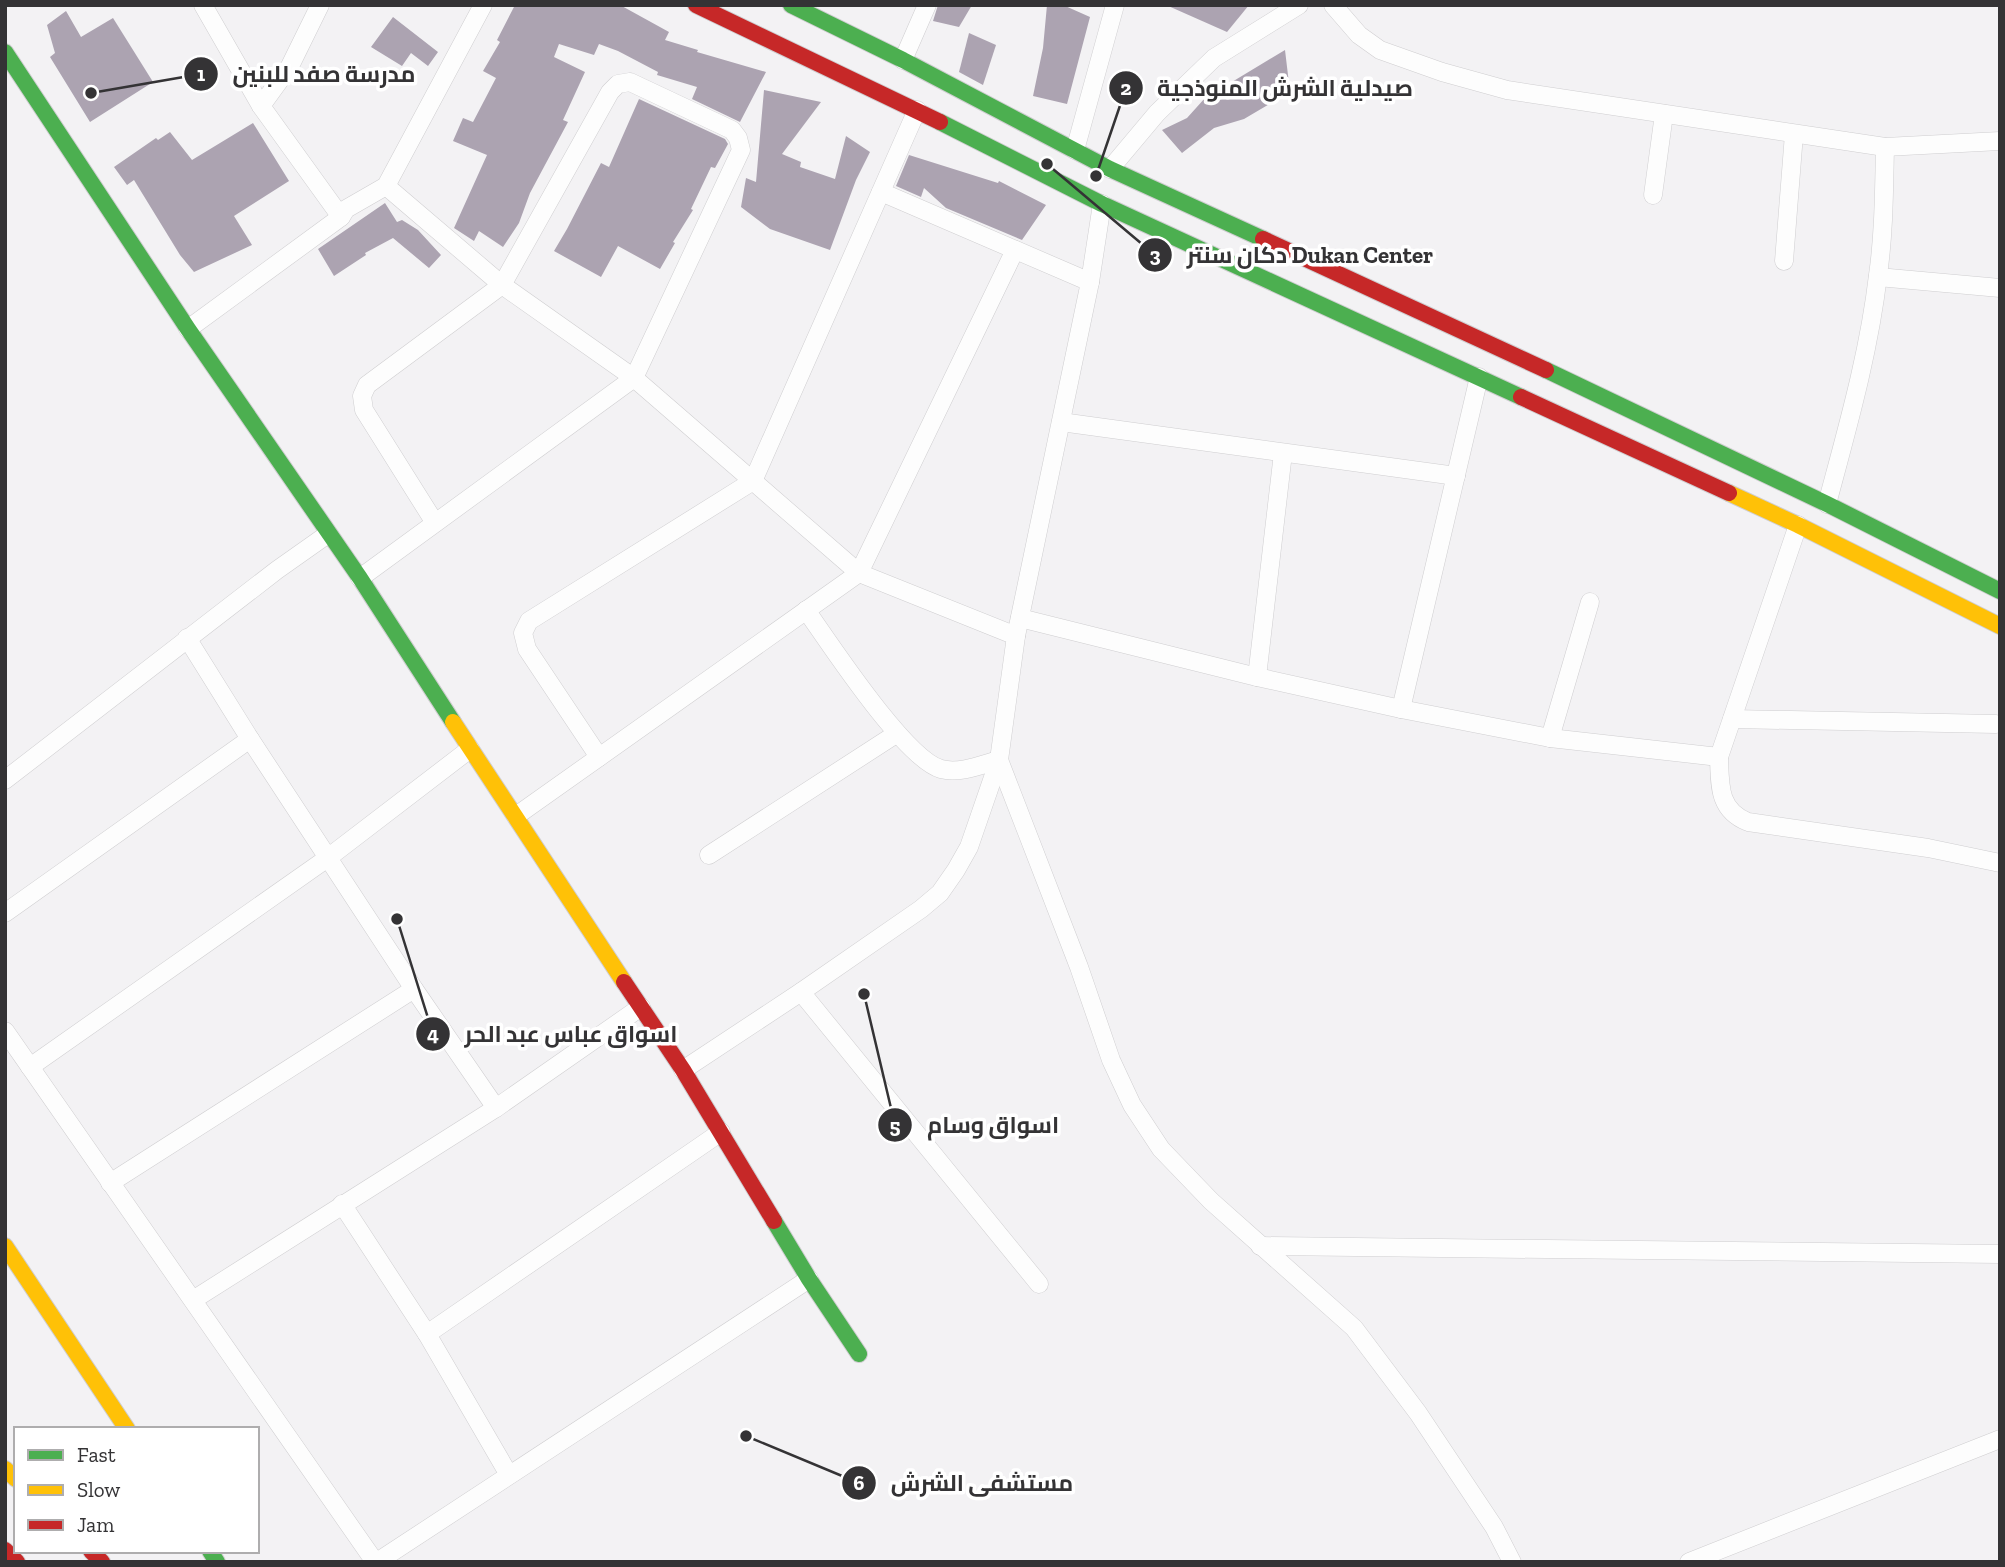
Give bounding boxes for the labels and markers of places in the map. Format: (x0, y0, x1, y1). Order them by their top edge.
callout: مدرسة صفد للبنين (184, 52, 430, 96)
callout: صيدلية الشرش المنوذجية (1108, 66, 1427, 110)
callout: دكان سنتر Dukan Center (1138, 233, 1447, 277)
callout: اسواق عباس عبد الحر (415, 1012, 691, 1056)
callout: اسواق وسام (878, 1103, 1073, 1147)
callout: مستشفى الشرش (842, 1461, 1087, 1505)

